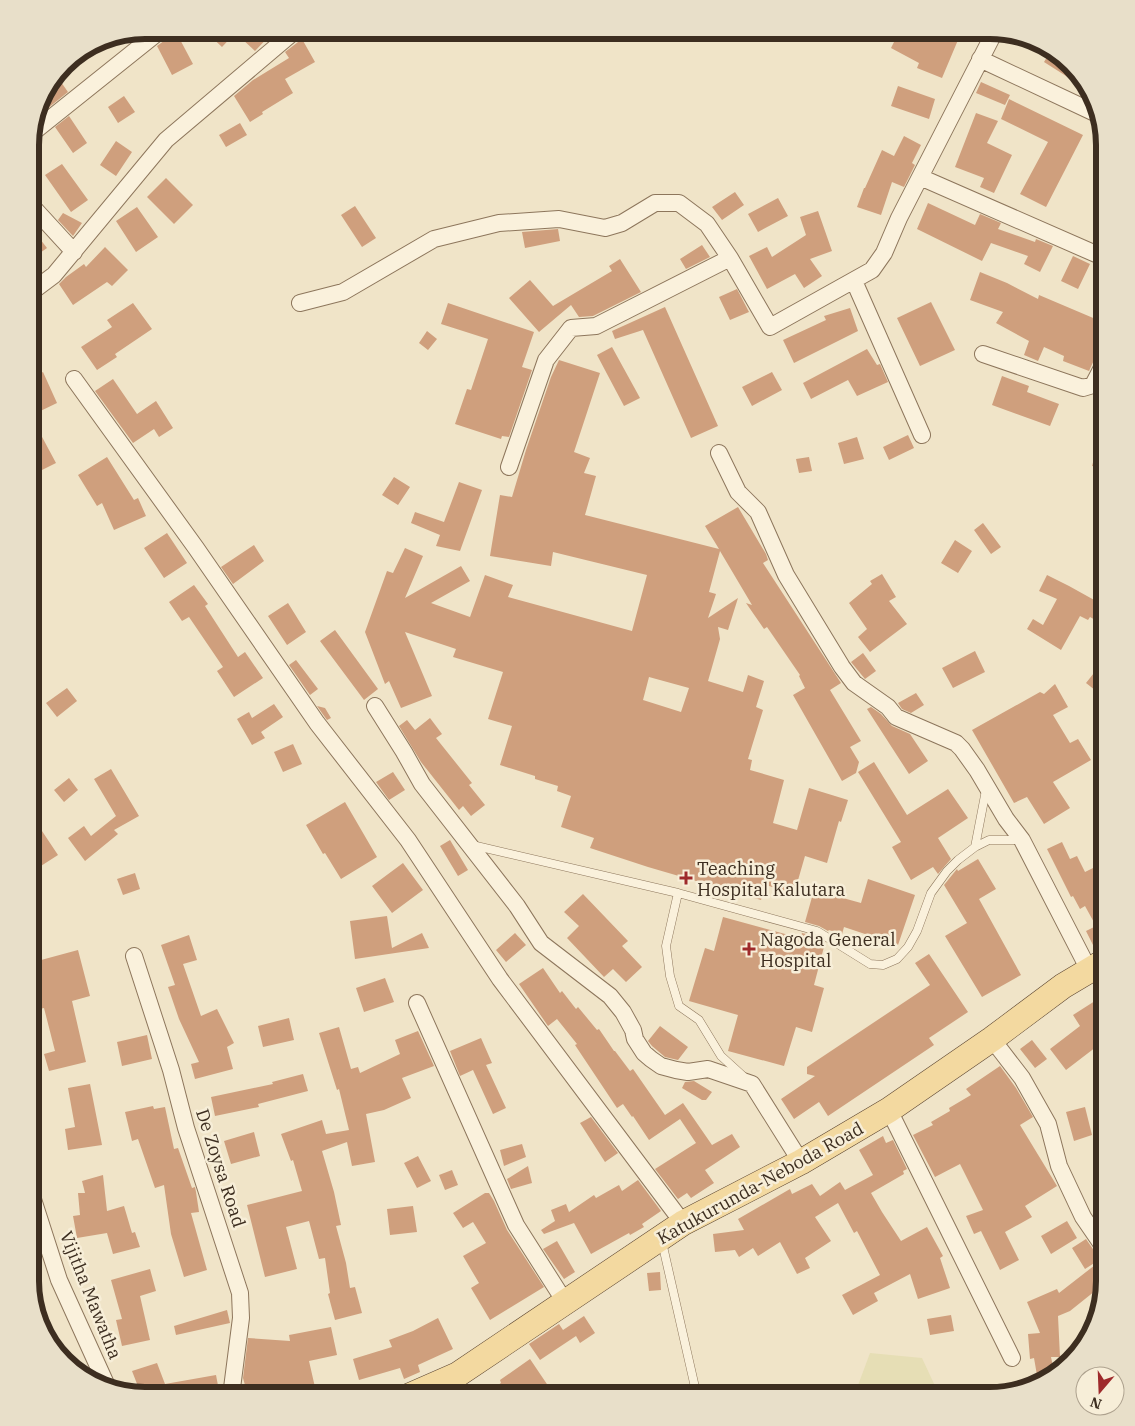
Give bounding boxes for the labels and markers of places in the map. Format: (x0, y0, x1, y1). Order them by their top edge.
place label: Teaching Hospital Kalutara (697, 857, 846, 901)
marker: Teaching Hospital Kalutara (679, 871, 693, 885)
place label: Nagoda General Hospital (760, 928, 896, 972)
marker: Nagoda General Hospital (742, 942, 756, 956)

